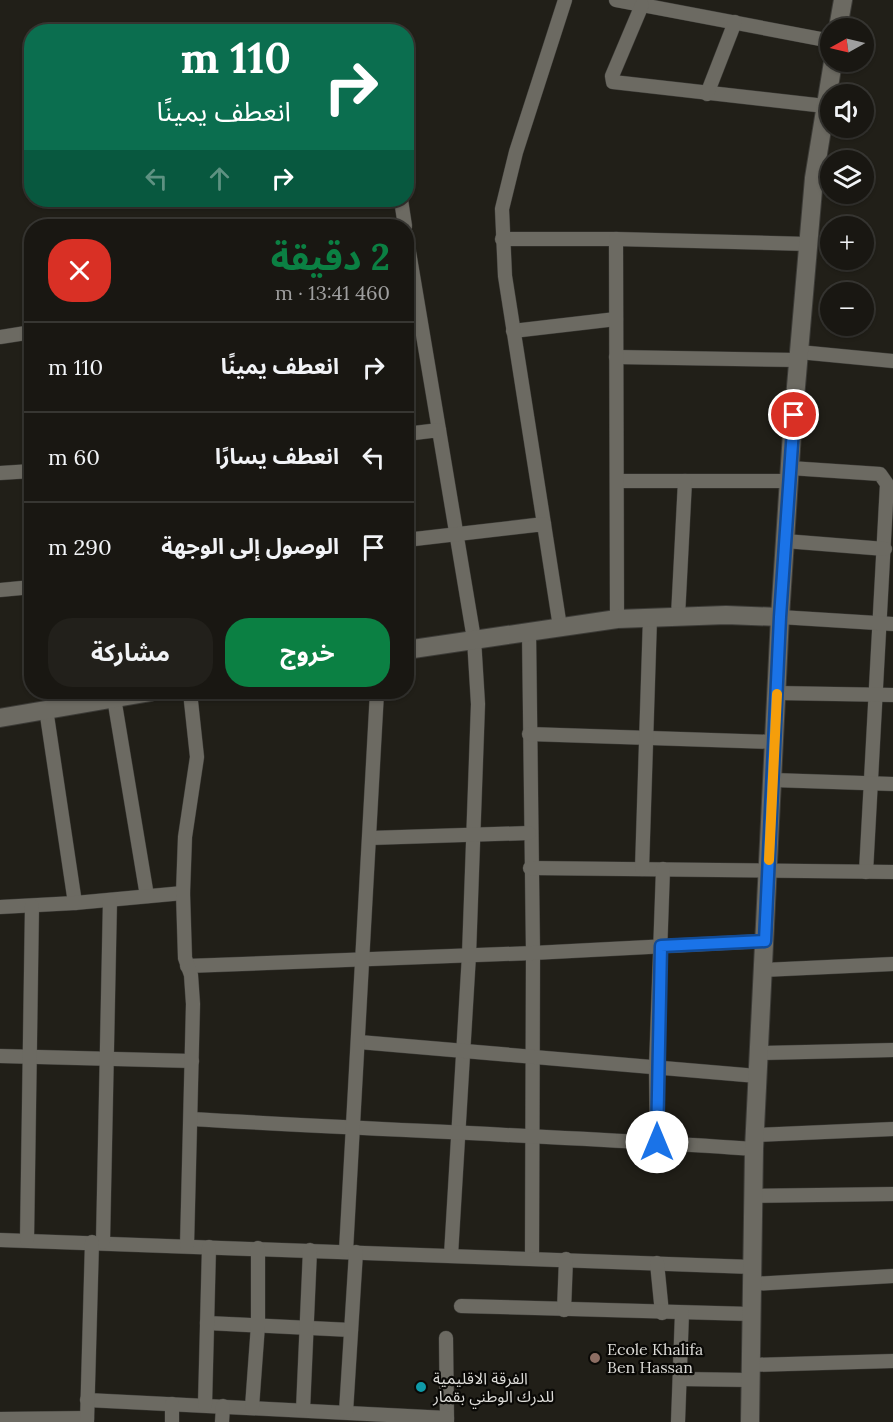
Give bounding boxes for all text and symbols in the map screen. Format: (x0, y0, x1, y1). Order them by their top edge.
north arrow (820, 18, 874, 72)
map controls (820, 18, 874, 336)
text: 110 m (180, 31, 291, 85)
icon: right (312, 48, 390, 126)
button: sound (820, 84, 874, 138)
text: انعطف يمينًا (156, 94, 291, 128)
button: layers (820, 150, 874, 204)
icon: left (140, 162, 173, 195)
icon: ahead (203, 162, 236, 195)
icon: right (266, 162, 299, 195)
button: + (820, 216, 874, 270)
text: 2 دقيقة (271, 234, 390, 280)
button: close (48, 239, 111, 302)
text: 460 m · 13:41 (275, 280, 390, 305)
button: − (820, 282, 874, 336)
icon: right (357, 351, 390, 384)
text: انعطف يمينًا (221, 352, 339, 380)
text: 110 m (48, 353, 103, 381)
pin (768, 389, 819, 440)
icon: arrive (777, 398, 810, 431)
icon: left (357, 441, 390, 474)
text: انعطف يسارًا (215, 442, 339, 470)
text: 60 m (48, 443, 100, 471)
icon: arrive (357, 531, 390, 564)
text: الوصول إلى الوجهة (161, 532, 339, 560)
text: 290 m (48, 533, 112, 561)
button: مشاركة (48, 618, 213, 687)
button: خروج (225, 618, 390, 687)
position arrow (625, 1110, 689, 1174)
place label: Ecole Khalifa Ben Hassan (607, 1339, 703, 1377)
marker: Ecole Khalifa Ben Hassan (588, 1351, 602, 1365)
place label: الفرقة الاقليمية للدرك الوطني بقمار (432, 1368, 554, 1409)
marker: الفرقة الاقليمية للدرك الوطني بقمار (414, 1380, 428, 1394)

